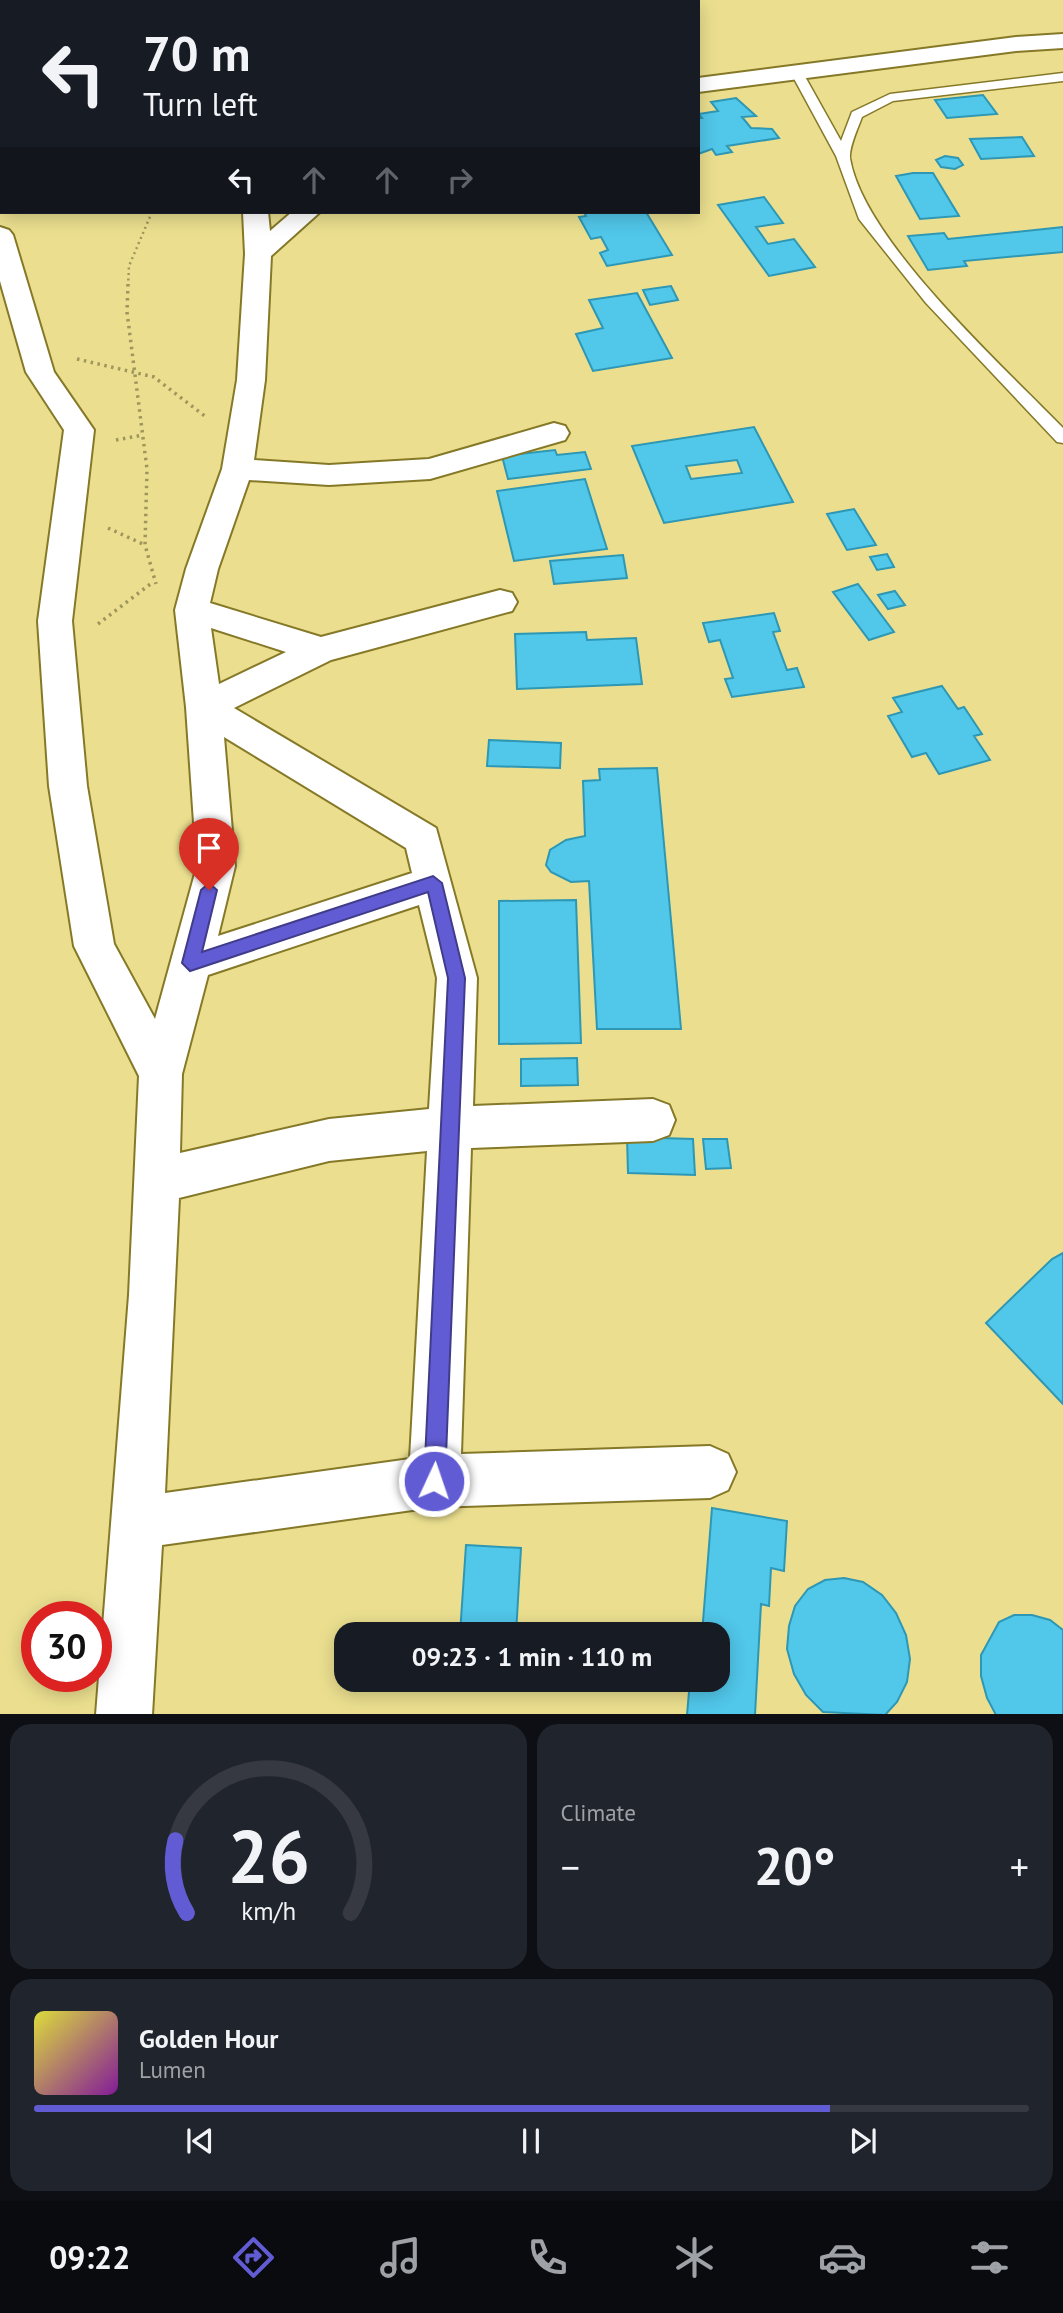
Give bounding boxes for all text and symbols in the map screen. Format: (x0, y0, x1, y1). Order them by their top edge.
text: 70 m (143, 21, 250, 85)
icon: left (28, 28, 119, 119)
text: Turn left (143, 83, 258, 125)
icon: left (222, 161, 260, 199)
icon: ahead (295, 161, 333, 199)
icon: ahead (368, 161, 406, 199)
icon: right (441, 161, 479, 199)
pin (179, 818, 239, 890)
icon: arrive (190, 829, 228, 867)
position arrow (397, 1444, 471, 1518)
speed limit sign: 30 (21, 1601, 112, 1692)
text: 09:23 · 1 min · 110 m (412, 1640, 652, 1673)
text: Climate (561, 1798, 636, 1827)
text: 26 (227, 1809, 310, 1903)
text: 20° (754, 1832, 836, 1899)
text: − (561, 1842, 580, 1891)
text: + (1010, 1842, 1029, 1891)
text: km/h (241, 1894, 296, 1926)
text: Golden Hour (139, 2022, 278, 2055)
text: Lumen (139, 2055, 206, 2084)
icon: previous (181, 2122, 219, 2160)
icon: pause (512, 2122, 550, 2160)
icon: next (844, 2122, 882, 2160)
icon: directions (229, 2233, 278, 2282)
icon: music (376, 2233, 425, 2282)
icon: phone (523, 2233, 572, 2282)
icon: climate (670, 2233, 719, 2282)
icon: car (818, 2233, 867, 2282)
icon: filters (965, 2233, 1014, 2282)
text: 09:22 (49, 2236, 130, 2278)

